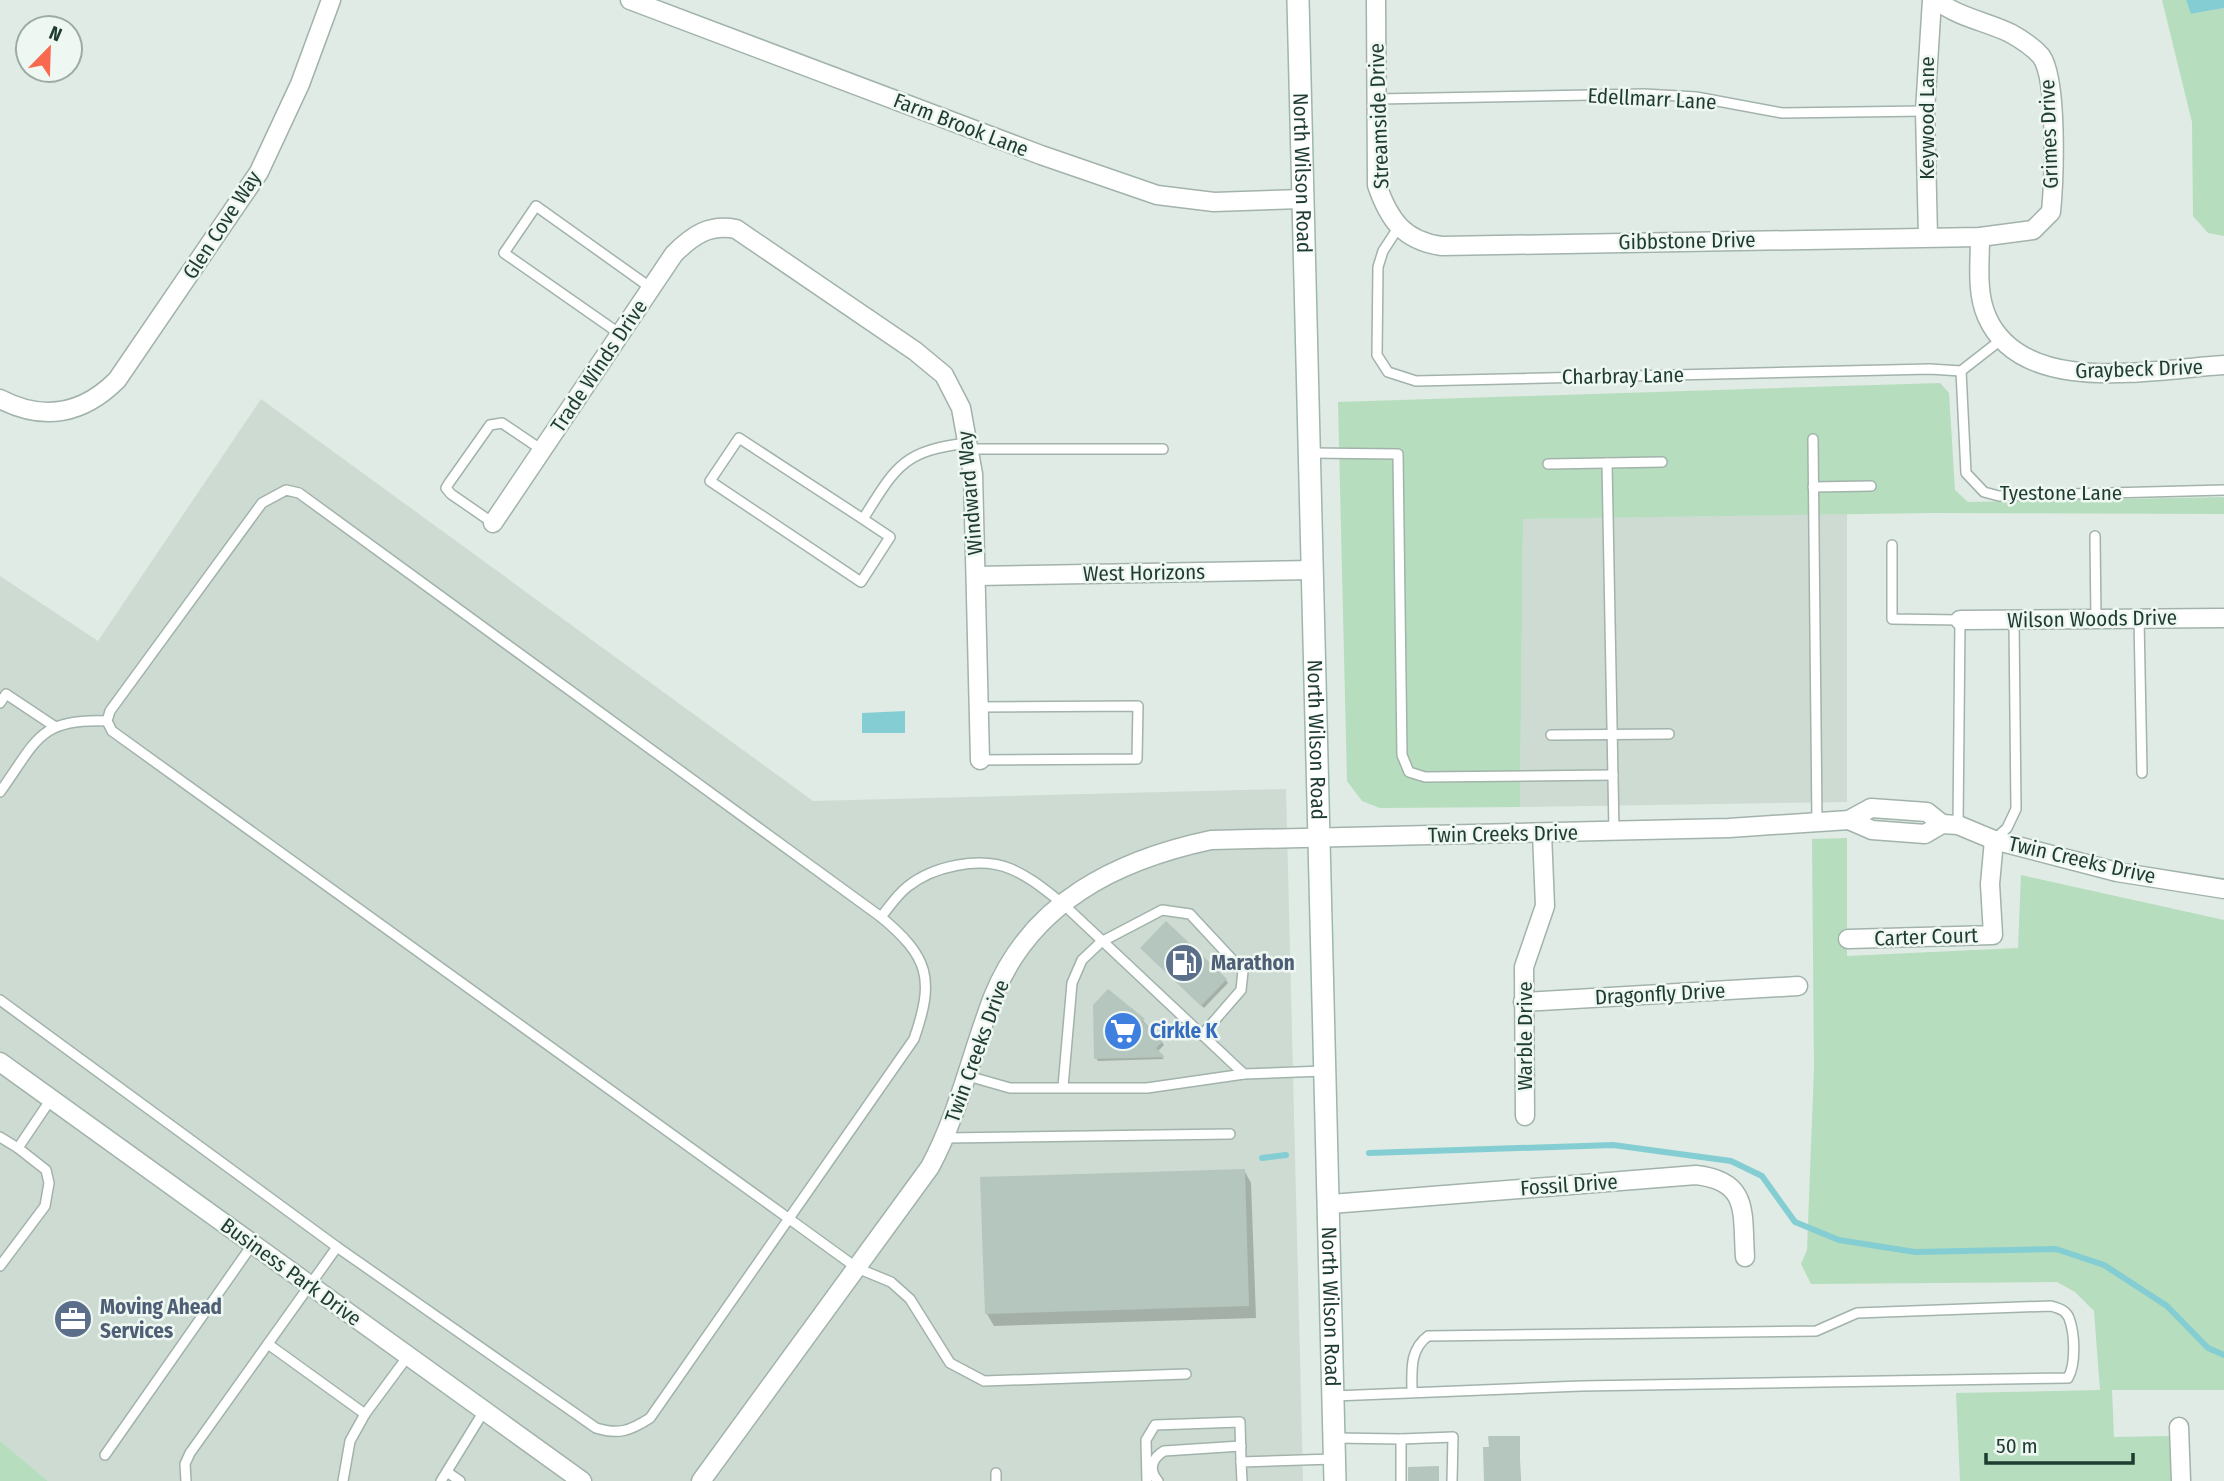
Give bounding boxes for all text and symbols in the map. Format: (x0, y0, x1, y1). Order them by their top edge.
north arrow (14, 14, 84, 84)
text: N (46, 21, 65, 47)
street label: Streamside Drive (1363, 43, 1395, 189)
street label: Keywood Lane (1914, 56, 1940, 180)
street label: Grimes Drive (2034, 79, 2064, 189)
street label: Edellmarr Lane (1587, 83, 1717, 115)
street label: Farm Brook Lane (890, 87, 1032, 163)
street label: North Wilson Road (1287, 93, 1317, 253)
street label: Glen Cove Way (177, 165, 267, 284)
street label: Gibbstone Drive (1618, 227, 1756, 255)
street label: Trade Winds Drive (545, 295, 653, 437)
street label: Graybeck Drive (2075, 354, 2203, 384)
street label: Charbray Lane (1562, 362, 1684, 390)
street label: Windward Way (952, 429, 988, 556)
street label: Tyestone Lane (2000, 480, 2122, 506)
street label: West Horizons (1083, 559, 1205, 587)
street label: Wilson Woods Drive (2007, 605, 2177, 633)
street label: North Wilson Road (1301, 659, 1331, 820)
street label: Twin Creeks Drive (1428, 820, 1578, 848)
street label: Twin Creeks Drive (2006, 830, 2158, 890)
street label: Carter Court (1874, 922, 1978, 952)
fuel station icon: Marathon (1163, 942, 1205, 984)
place label: Marathon (1211, 950, 1295, 976)
street label: Twin Creeks Drive (939, 976, 1015, 1126)
street label: Dragonfly Drive (1594, 978, 1726, 1010)
street label: Warble Drive (1512, 981, 1538, 1091)
supermarket icon: Cirkle K (1102, 1010, 1144, 1052)
place label: Cirkle K (1150, 1018, 1218, 1044)
street label: Fossil Drive (1519, 1169, 1619, 1201)
street label: Business Park Drive (216, 1212, 366, 1332)
street label: North Wilson Road (1316, 1226, 1346, 1387)
place label: Moving Ahead Services (100, 1294, 222, 1344)
office icon: Moving Ahead Services (52, 1298, 94, 1340)
scale bar (1986, 1422, 2133, 1466)
text: 50 m (1996, 1433, 2038, 1459)

